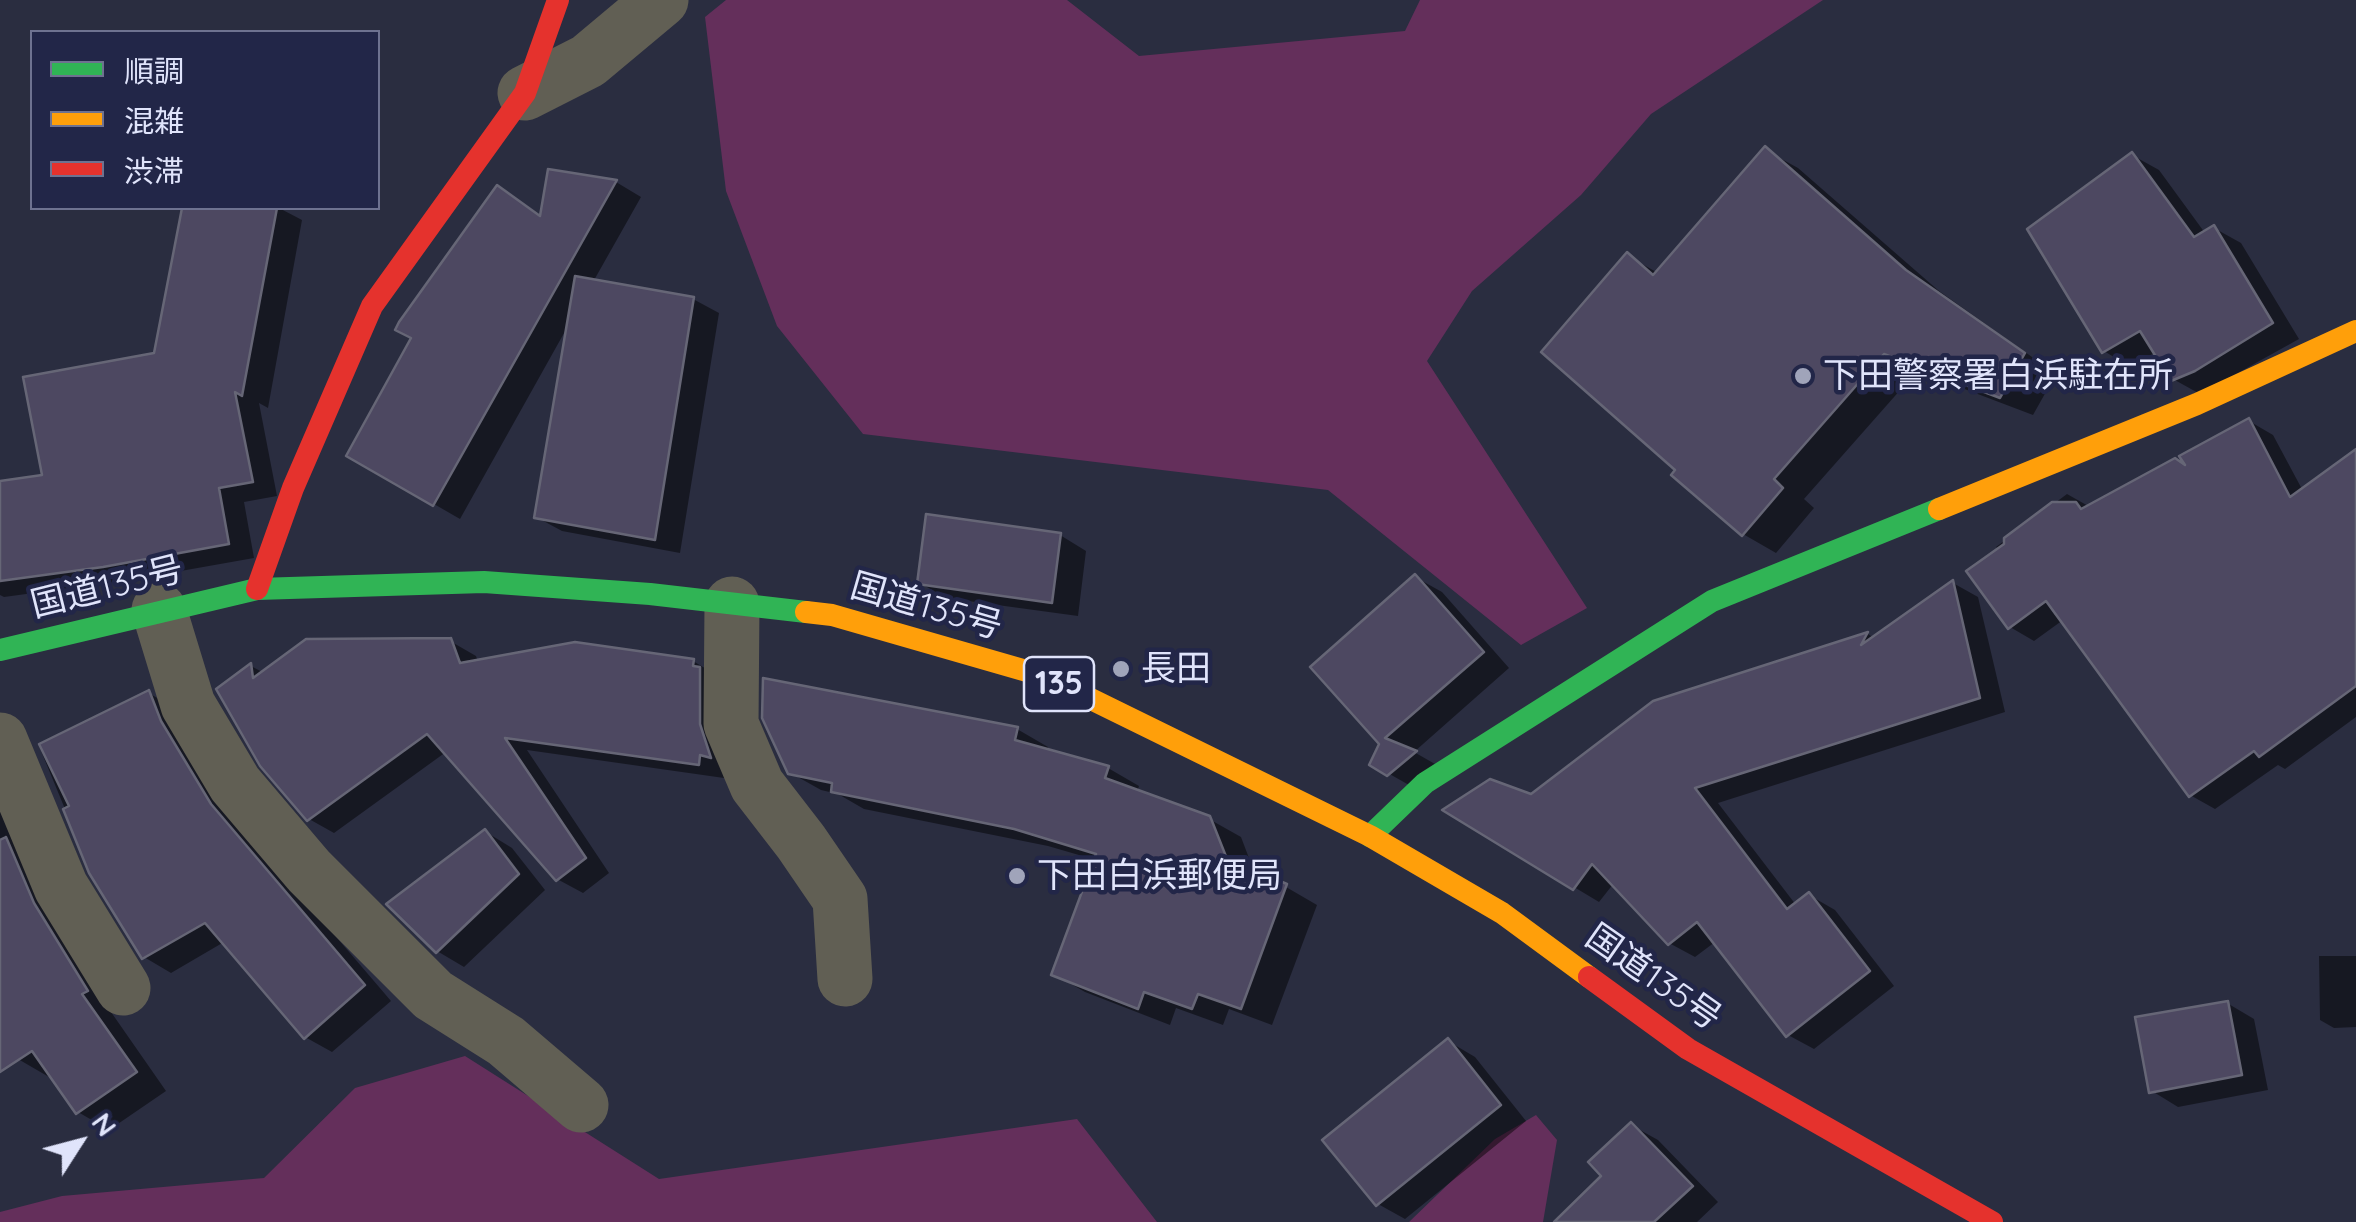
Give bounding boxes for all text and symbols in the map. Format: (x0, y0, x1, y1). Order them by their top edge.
legend (30, 30, 380, 210)
text: 順調 (124, 52, 184, 90)
text: 混雑 (124, 102, 184, 140)
text: 渋滞 (124, 152, 184, 190)
place label: 下田警察署白浜駐在所 (1823, 355, 2173, 397)
marker: 下田警察署白浜駐在所 (1792, 365, 1814, 387)
street label: 国道135号 (27, 549, 187, 627)
street label: 国道135号 (846, 565, 1006, 649)
place label: 長田 (1141, 648, 1211, 690)
road number: 135 (1024, 657, 1094, 711)
marker: 長田 (1110, 658, 1132, 680)
place label: 下田白浜郵便局 (1037, 855, 1282, 897)
marker: 下田白浜郵便局 (1006, 865, 1028, 887)
street label: 国道135号 (1577, 916, 1729, 1040)
north arrow (30, 1092, 130, 1192)
text: N (84, 1105, 125, 1143)

